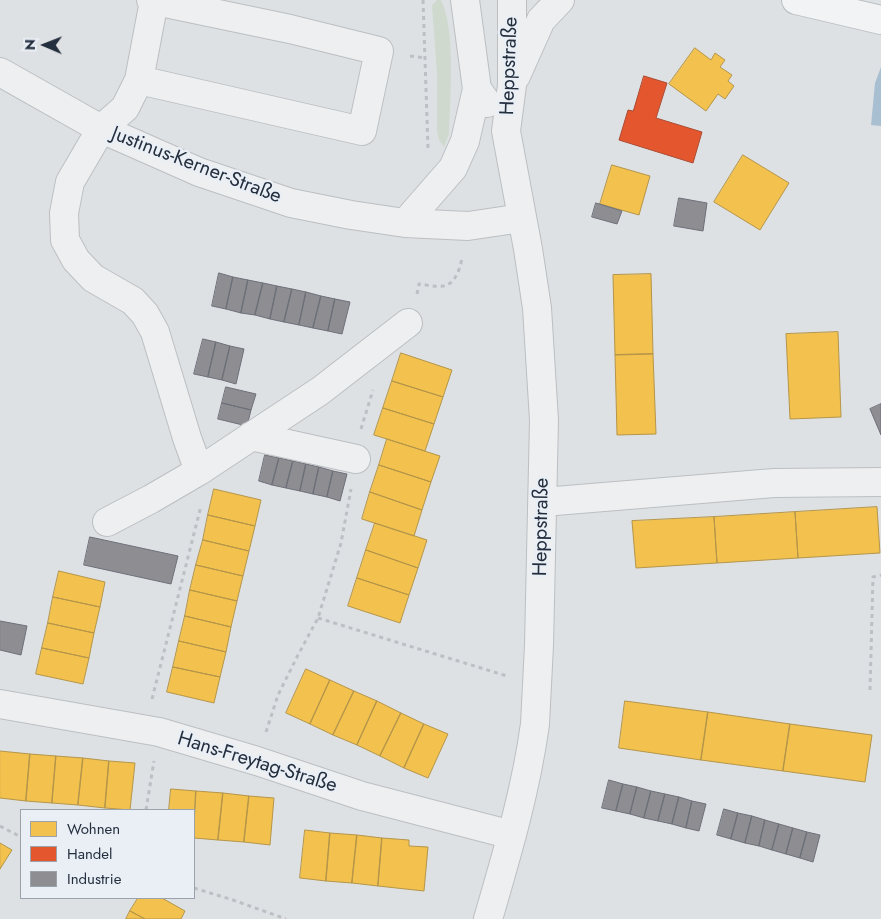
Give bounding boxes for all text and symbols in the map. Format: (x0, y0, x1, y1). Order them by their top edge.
street label: Heppstraße (496, 16, 524, 116)
north arrow (20, 20, 70, 70)
text: N (20, 39, 40, 50)
street label: Justinus-Kerner-Straße (108, 123, 284, 209)
street label: Heppstraße (529, 478, 555, 576)
street label: Hans-Freytag-Straße (174, 727, 340, 799)
legend (20, 809, 195, 899)
text: Wohnen (67, 818, 120, 840)
text: Handel (67, 843, 113, 865)
text: Industrie (67, 868, 121, 890)

